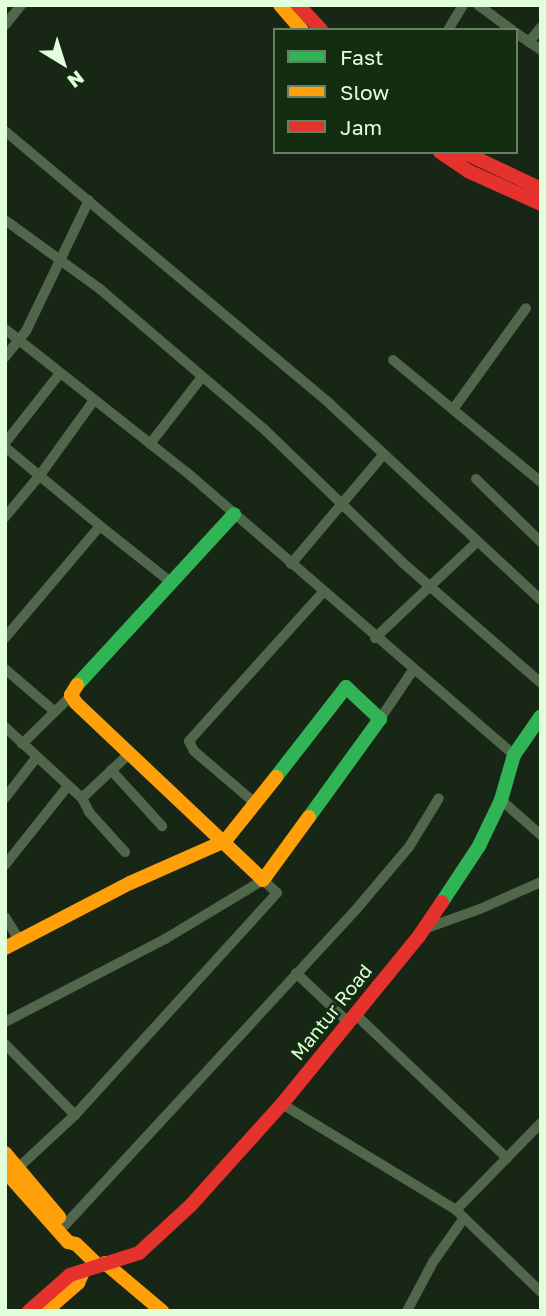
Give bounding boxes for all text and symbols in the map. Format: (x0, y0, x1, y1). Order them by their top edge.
north arrow (28, 28, 98, 98)
legend (273, 28, 518, 154)
text: Fast (340, 44, 383, 70)
text: N (63, 66, 89, 93)
text: Slow (340, 79, 389, 105)
text: Jam (340, 114, 382, 140)
street label: Mantur Road (286, 960, 376, 1064)

